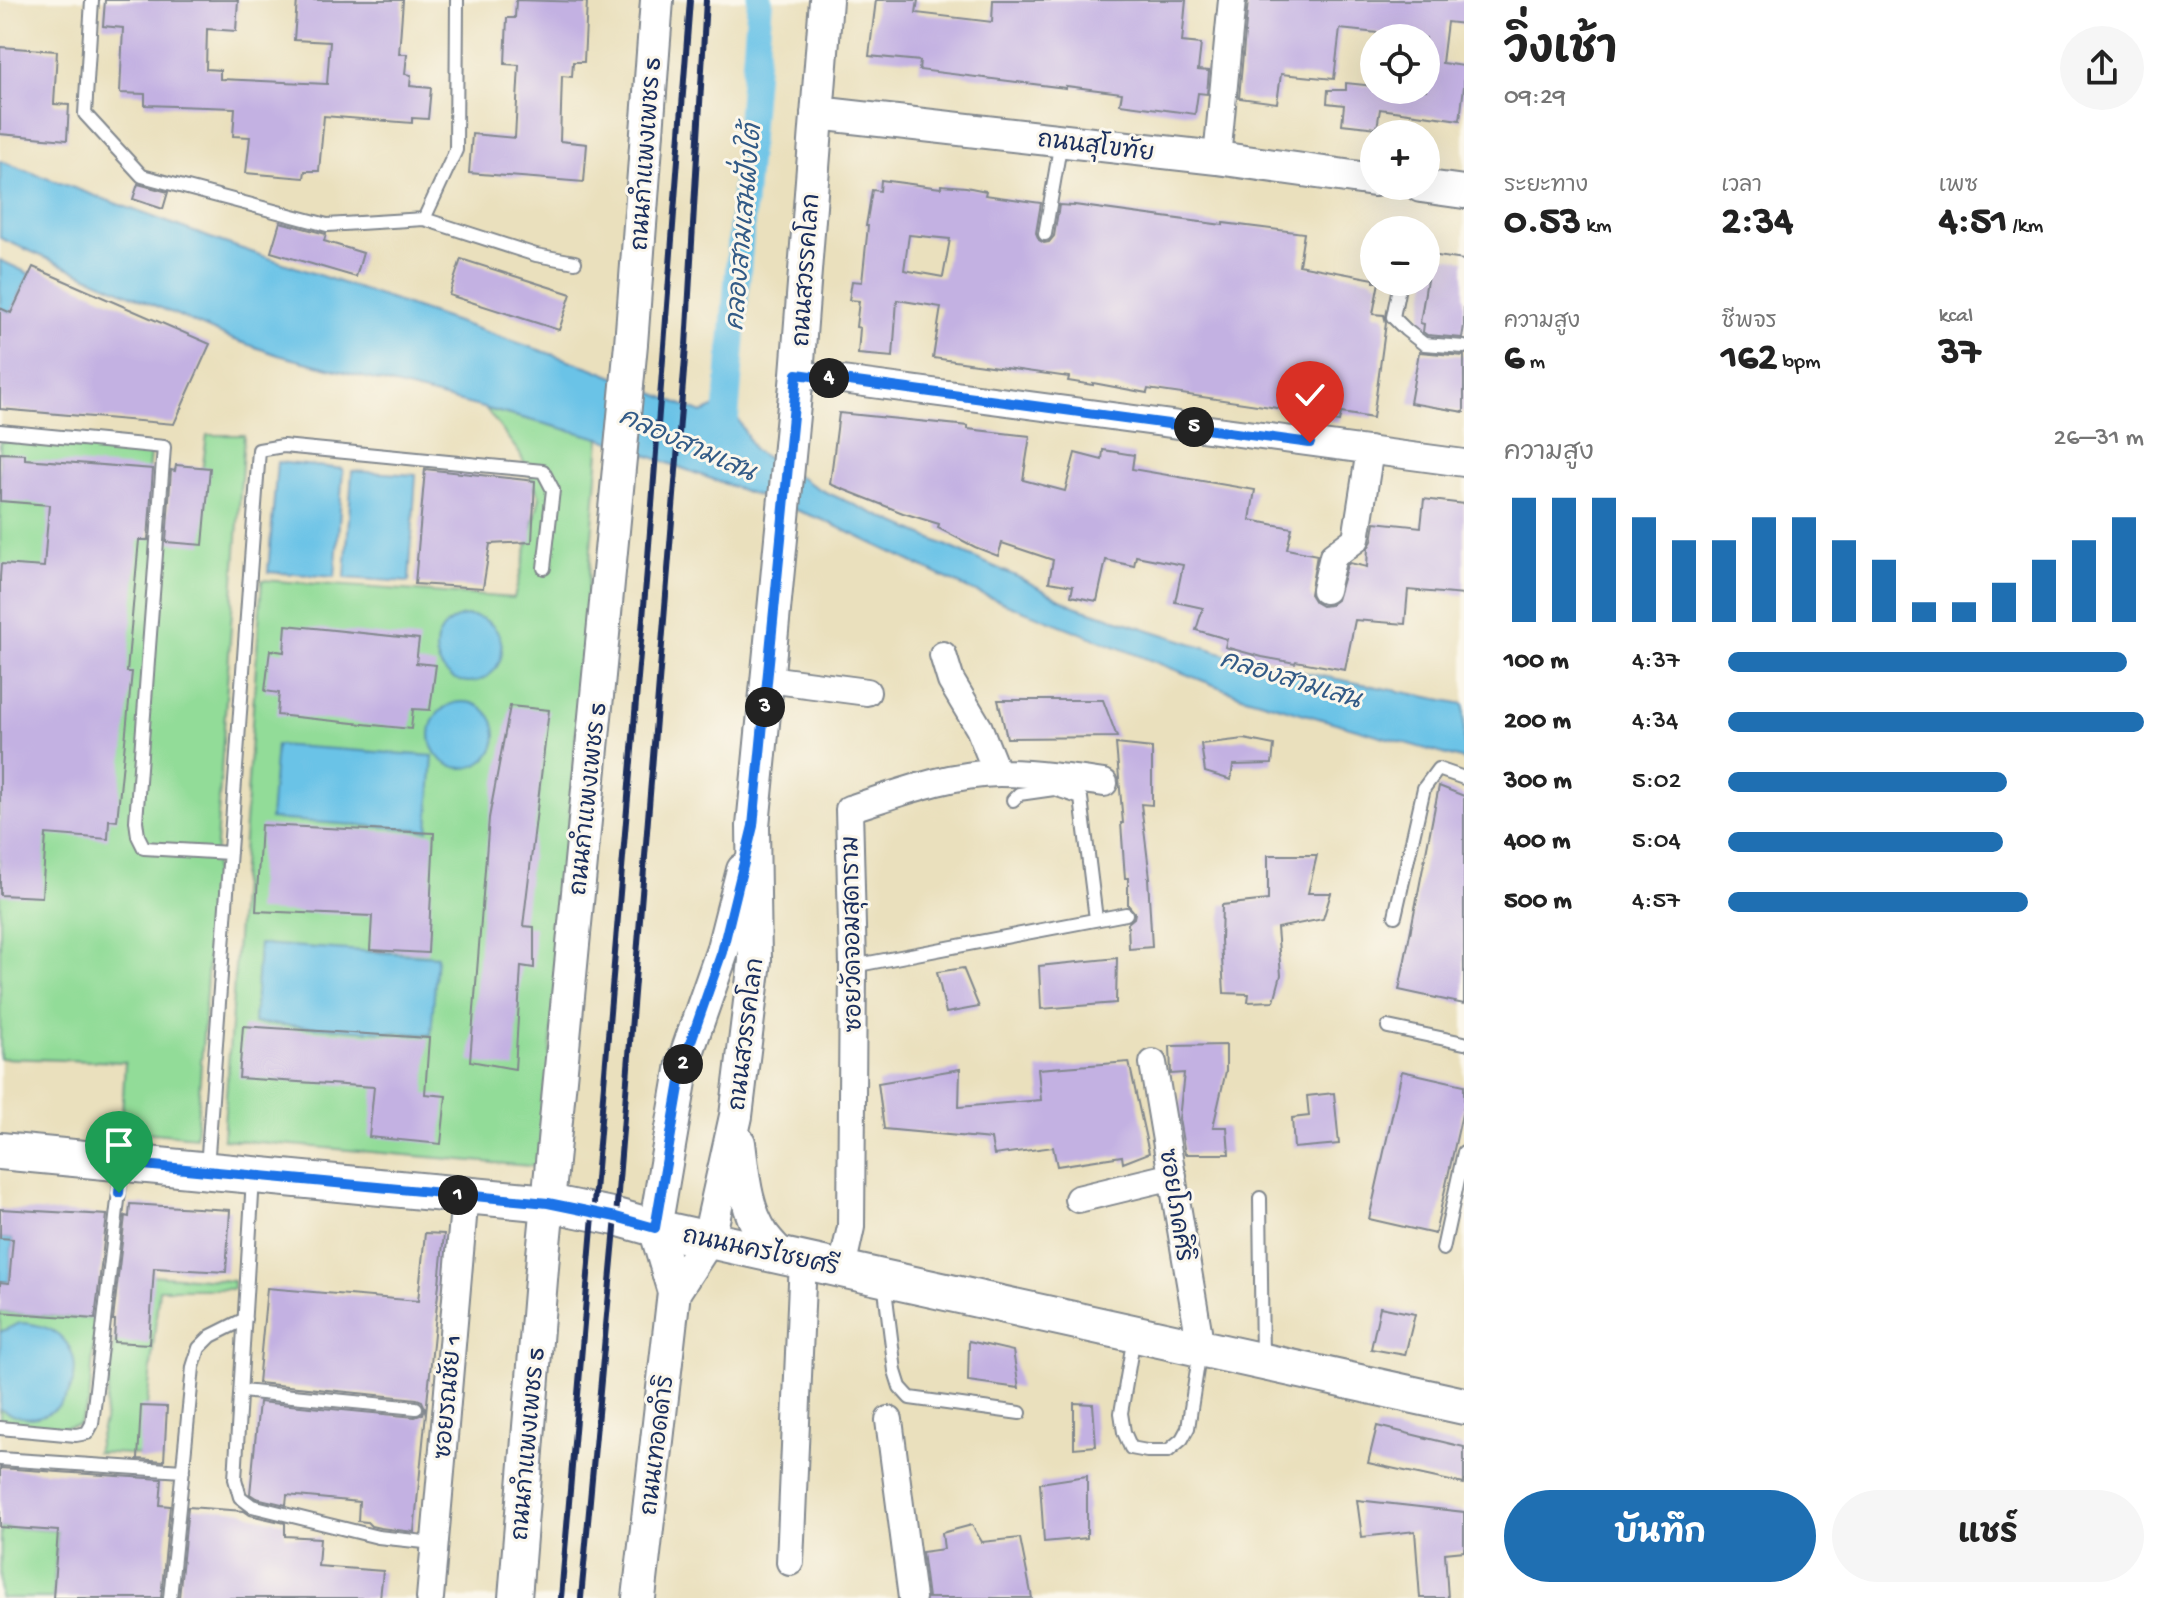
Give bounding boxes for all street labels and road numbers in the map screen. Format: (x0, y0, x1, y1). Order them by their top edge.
street label: ถนนกำแพงเพชร 5 (622, 56, 670, 252)
street label: ถนนสุโขทัย (1035, 122, 1156, 170)
street label: ถนนสวรรคโลก (784, 192, 828, 348)
street label: ถนนกำแพงเพชร 5 (561, 701, 615, 897)
street label: ซอยวัดจอมสุดาราม (836, 835, 871, 1033)
street label: ถนนสวรรคโลก (720, 956, 772, 1112)
street label: ซอยโภคศิริ (1150, 1146, 1202, 1264)
street label: ถนนนครไชยศรี (679, 1218, 842, 1284)
street label: ซอยรณชัย 1 (429, 1334, 470, 1461)
street label: ถนนกำแพงเพชร 5 (503, 1346, 553, 1542)
street label: ถนนเทอดดำริ (632, 1373, 682, 1517)

